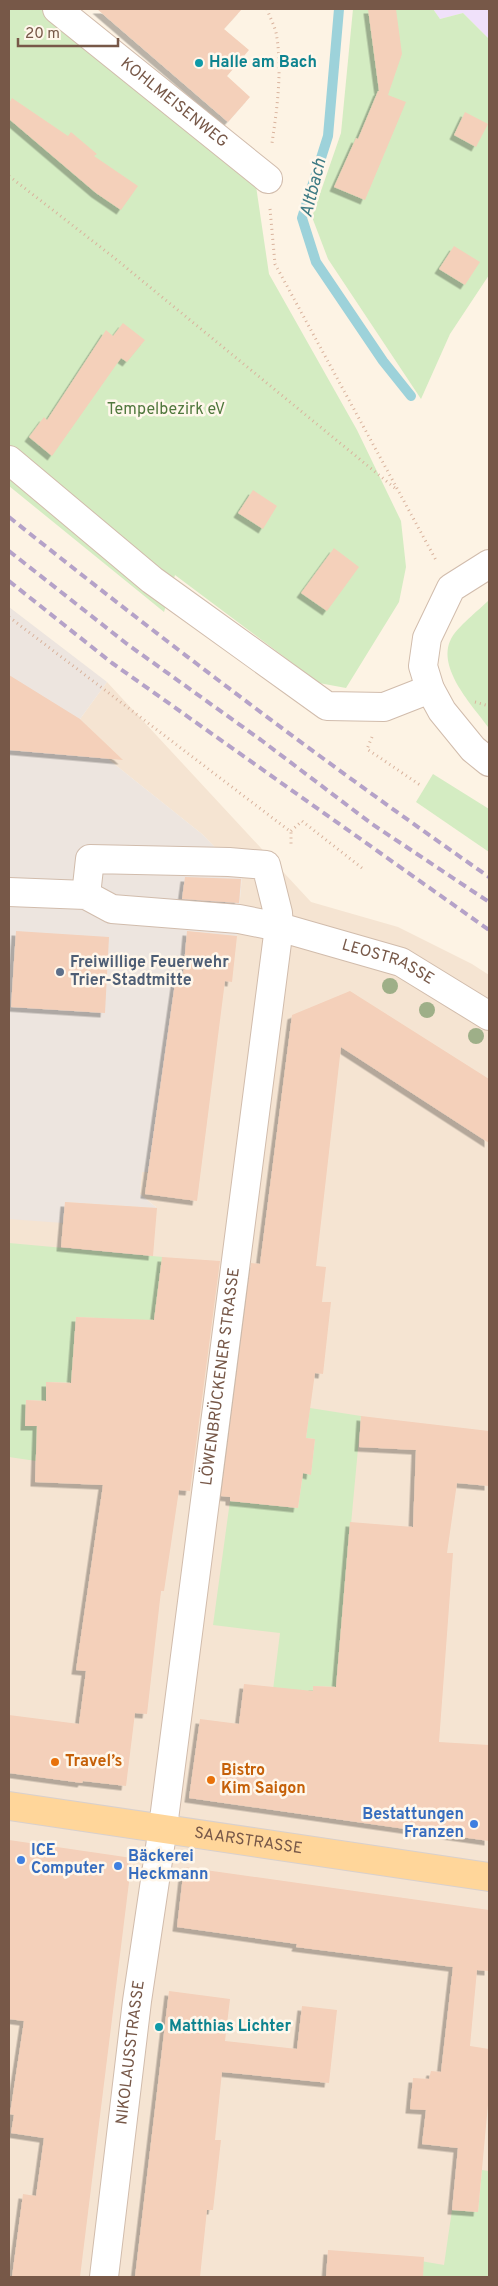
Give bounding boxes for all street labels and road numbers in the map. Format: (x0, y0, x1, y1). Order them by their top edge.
street label: KOHLMEISENWEG (116, 54, 232, 152)
street label: LEOSTRASSE (339, 935, 438, 990)
street label: LÖWENBRÜCKENER STRASSE (196, 1267, 245, 1487)
street label: SAARSTRASSE (193, 1824, 304, 1859)
street label: NIKOLAUSSTRASSE (112, 1979, 150, 2126)

